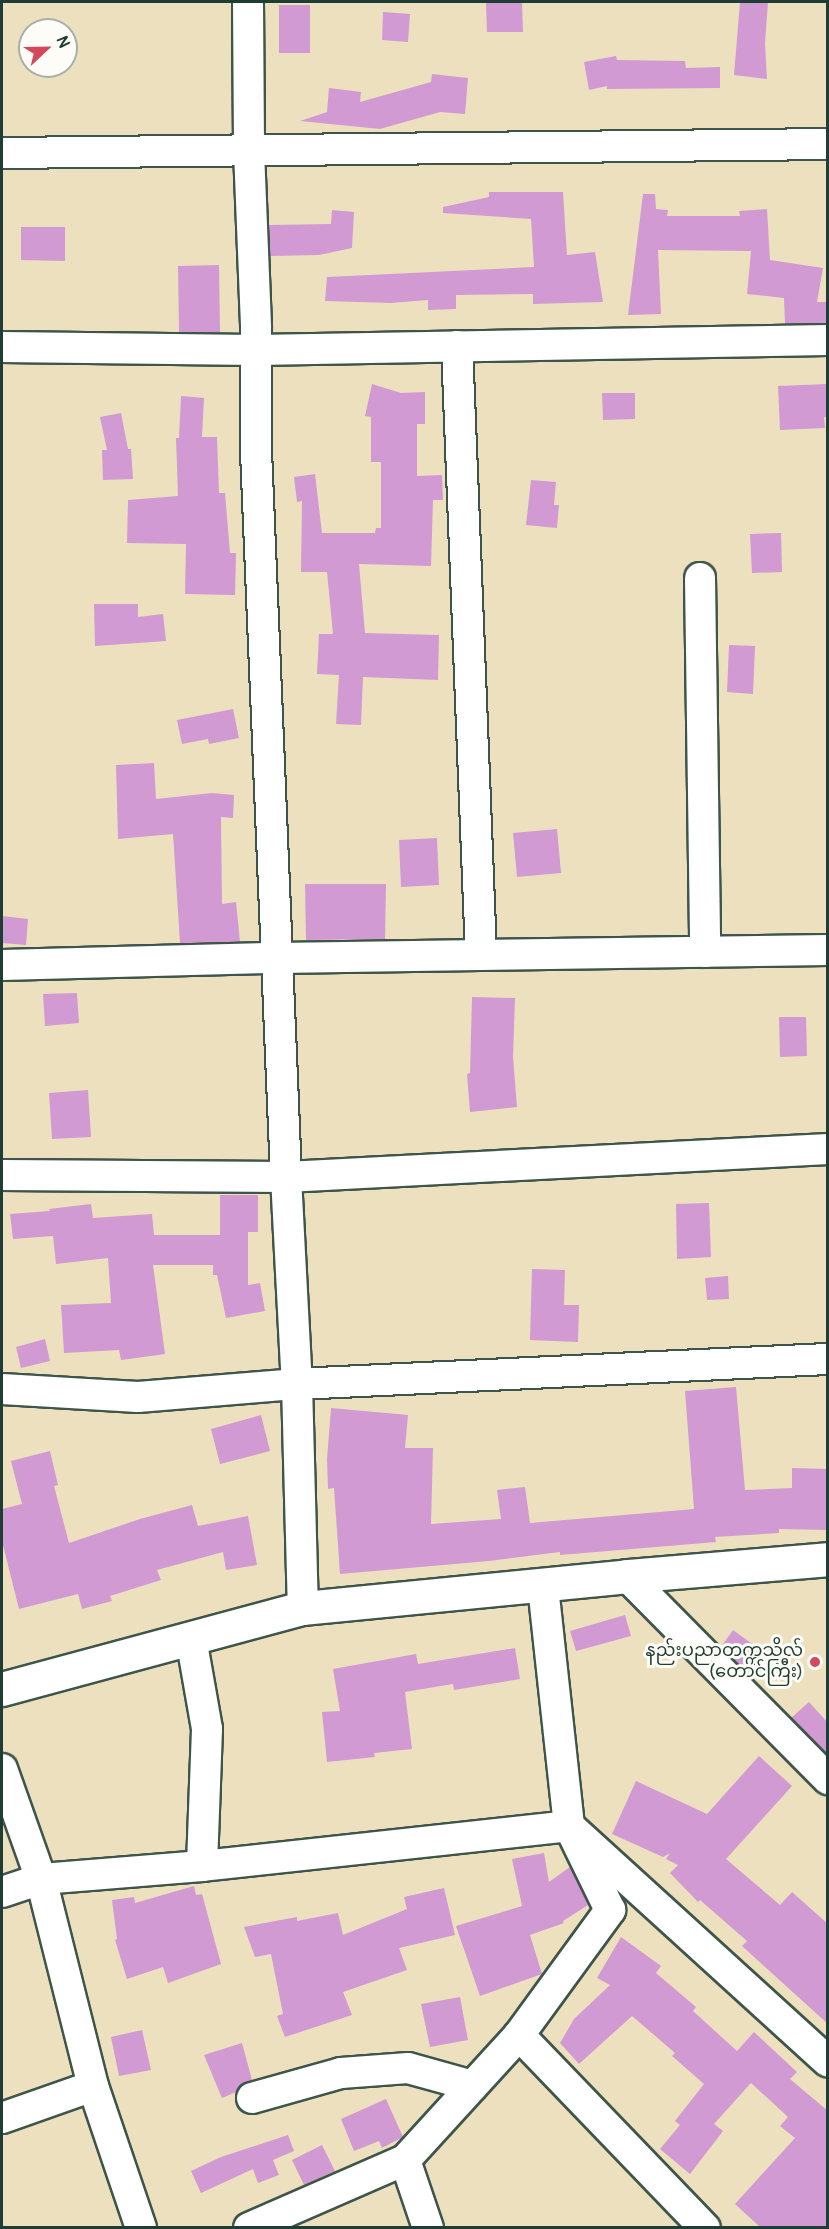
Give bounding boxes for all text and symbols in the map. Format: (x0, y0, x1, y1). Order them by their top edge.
north arrow (18, 18, 78, 78)
text: N (52, 33, 74, 51)
place label: နည်းပညာတက္ကသိုလ် (တောင်ကြီး) (645, 1641, 803, 1684)
marker: နည်းပညာတက္ကသိုလ် (တောင်ကြီး) (808, 1655, 822, 1669)

